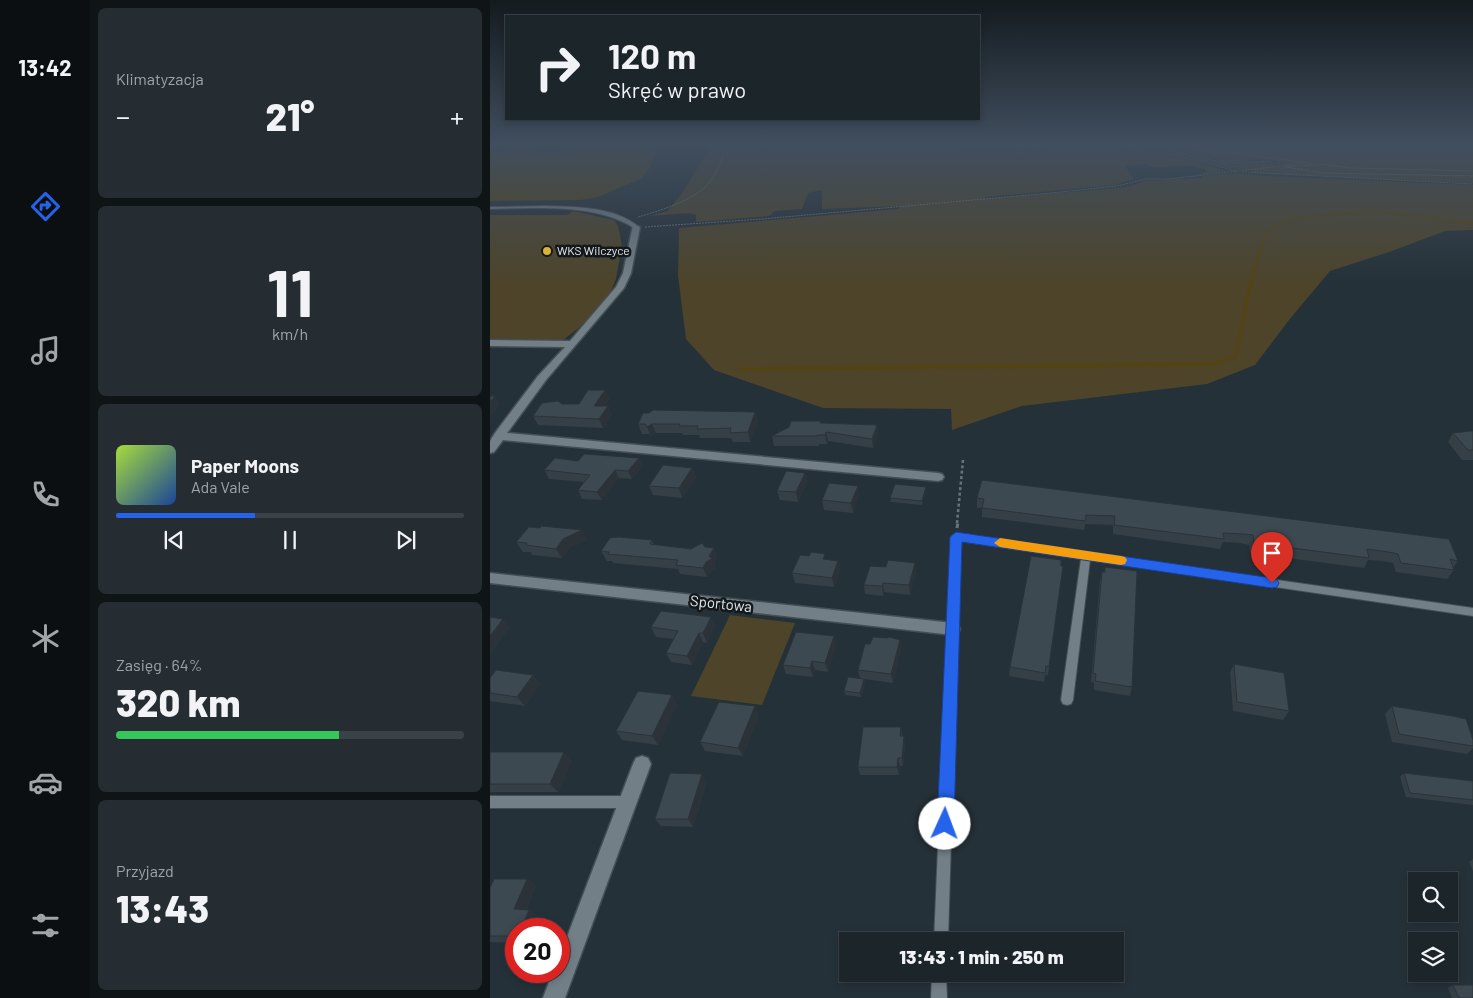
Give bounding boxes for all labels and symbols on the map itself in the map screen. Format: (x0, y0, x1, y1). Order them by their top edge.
place label: WKS Wilczyce (557, 243, 630, 257)
marker: WKS Wilczyce (541, 245, 553, 257)
pin (1251, 532, 1293, 583)
street label: Sportowa (689, 591, 753, 615)
position arrow (918, 797, 970, 849)
speed limit sign: 20 (505, 918, 570, 983)

